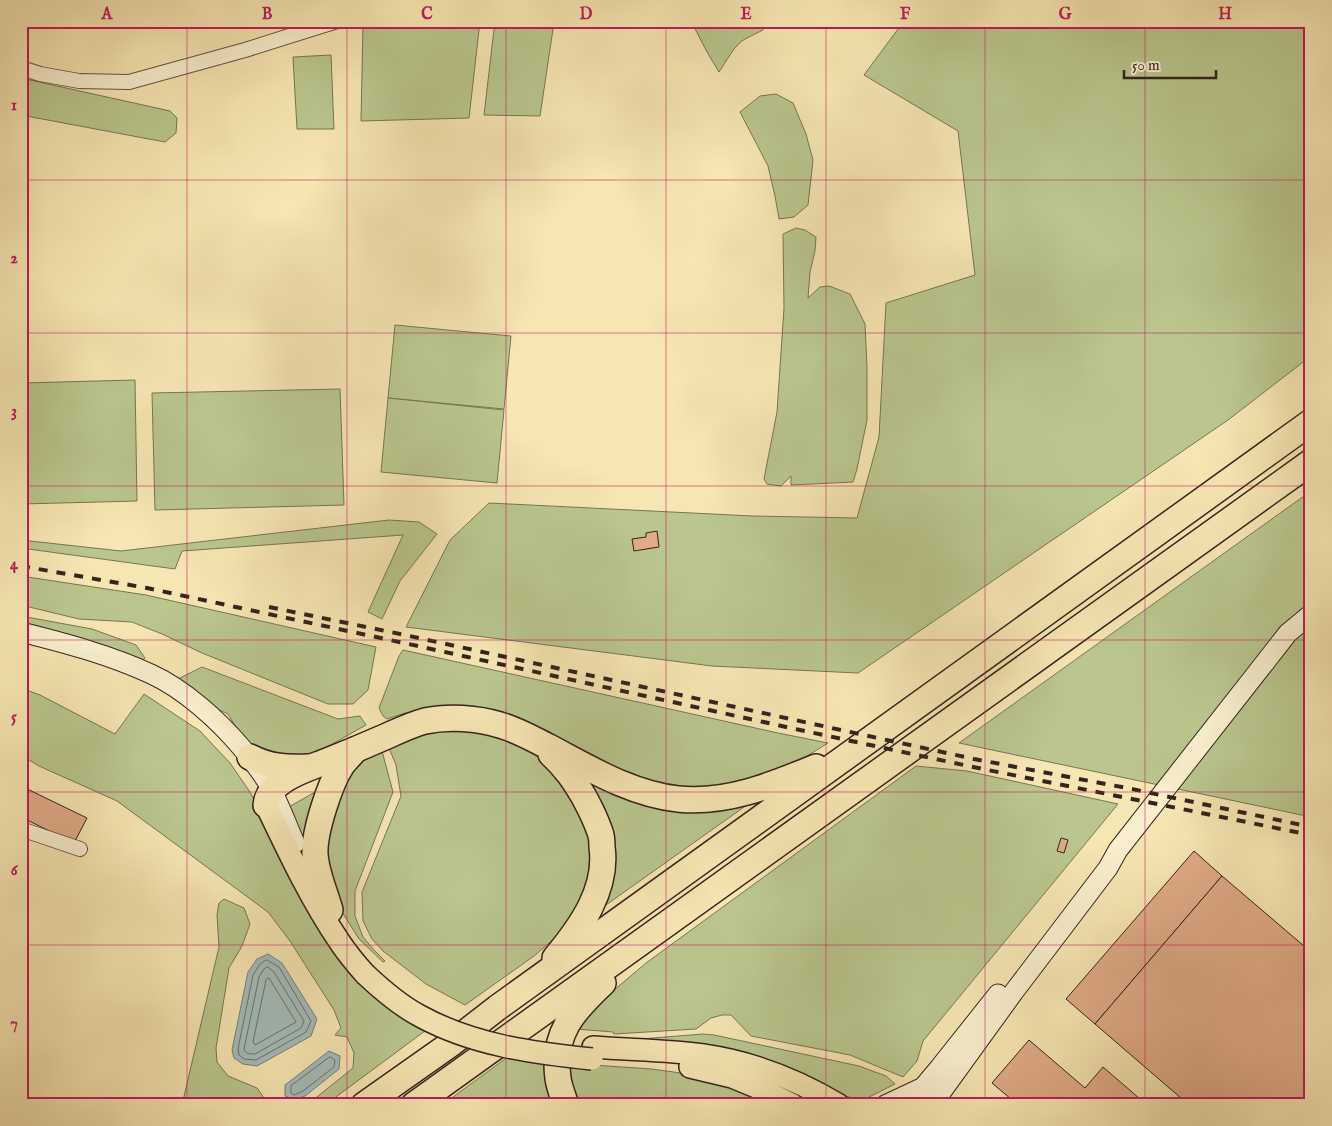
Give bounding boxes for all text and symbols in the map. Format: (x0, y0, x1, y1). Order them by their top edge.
text: A (101, 5, 114, 25)
text: B (262, 5, 273, 25)
text: C (421, 5, 433, 25)
text: D (580, 5, 593, 25)
text: E (740, 5, 752, 25)
text: F (900, 5, 911, 25)
text: G (1059, 5, 1072, 25)
text: H (1218, 5, 1232, 25)
scale bar (1124, 48, 1217, 80)
text: 50 m (1132, 56, 1160, 75)
text: 1 (11, 96, 17, 116)
text: 2 (10, 249, 18, 269)
text: 3 (11, 402, 17, 422)
text: 4 (10, 555, 19, 575)
text: 5 (11, 708, 17, 728)
text: 6 (11, 861, 19, 881)
text: 7 (10, 1014, 18, 1034)

